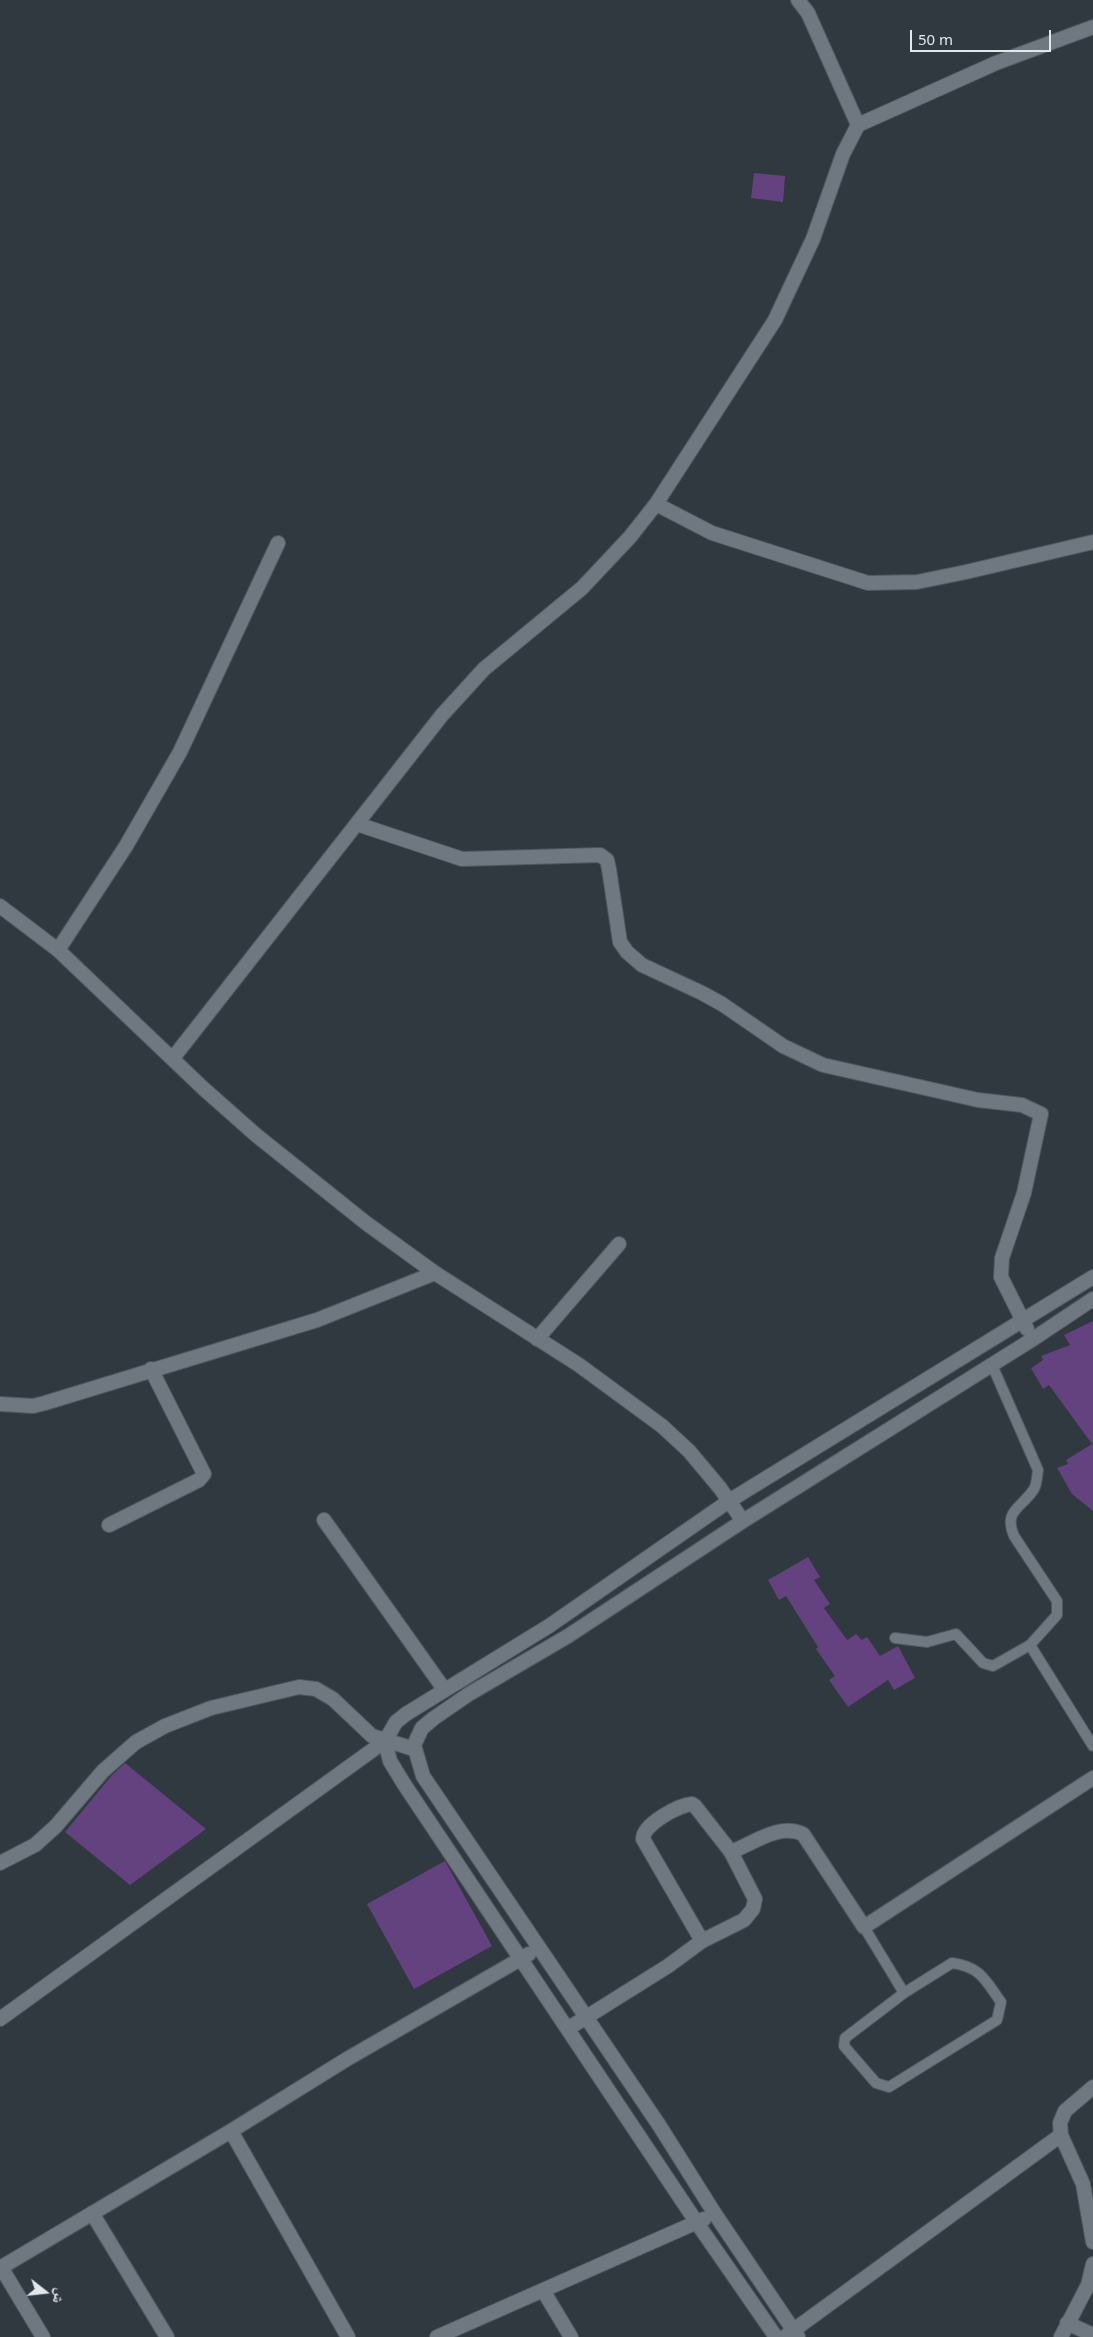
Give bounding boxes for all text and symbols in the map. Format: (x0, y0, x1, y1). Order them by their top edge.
scale bar (913, 20, 1054, 52)
text: 50 m (918, 29, 953, 49)
north arrow (20, 2267, 70, 2317)
text: ش (49, 2287, 71, 2306)

